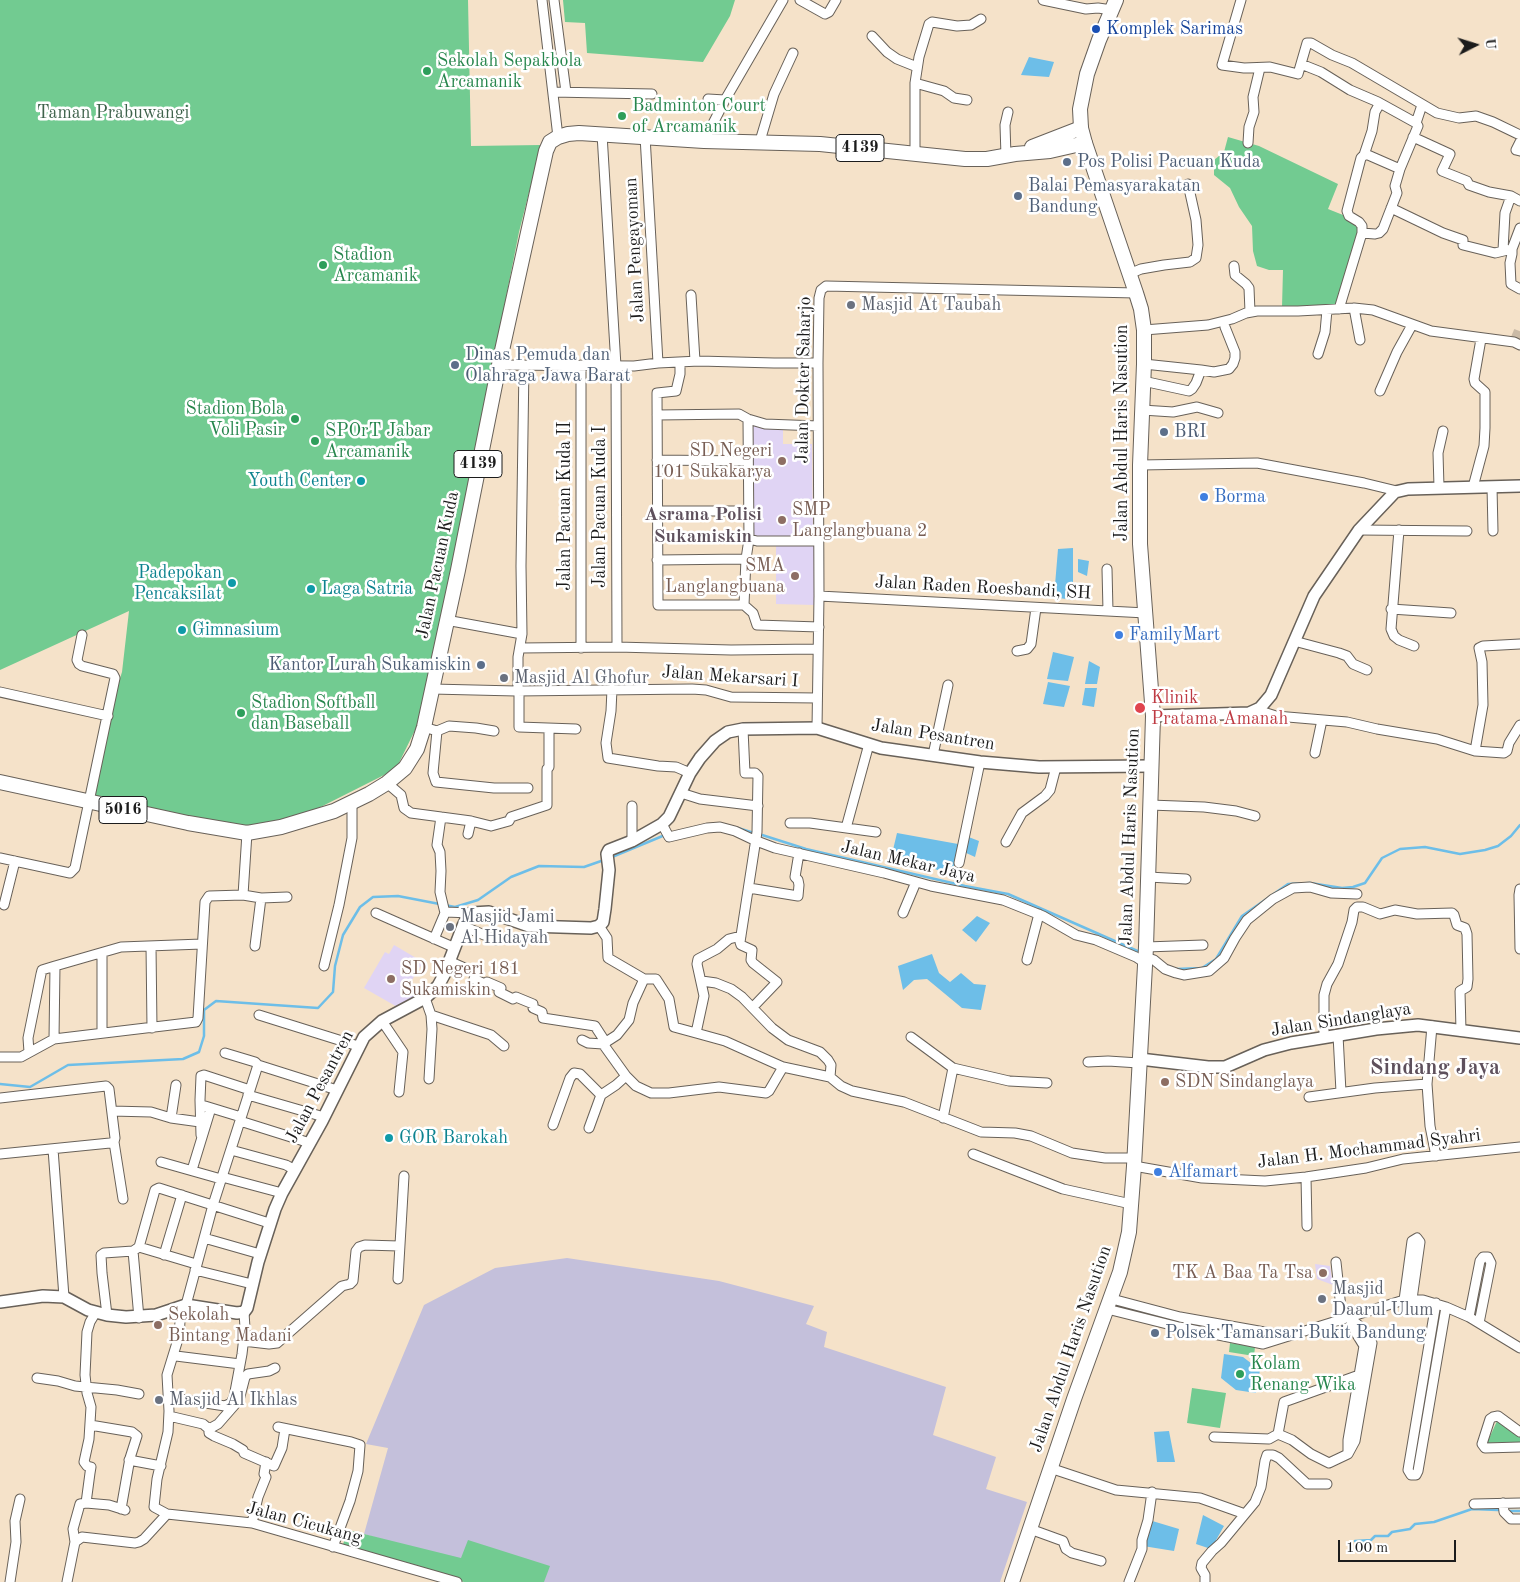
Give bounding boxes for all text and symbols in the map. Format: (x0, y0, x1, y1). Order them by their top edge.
place label: Komplek Sarimas (1106, 18, 1243, 40)
north arrow (1450, 20, 1500, 70)
marker: Komplek Sarimas (1090, 23, 1102, 35)
text: U (1482, 38, 1497, 50)
place label: Sekolah Sepakbola Arcamanik (437, 50, 582, 92)
marker: Sekolah Sepakbola Arcamanik (421, 65, 433, 77)
place label: Badminton Court of Arcamanik (632, 95, 766, 138)
park label: Taman Prabuwangi (37, 102, 189, 124)
marker: Badminton Court of Arcamanik (616, 110, 628, 122)
road number: 4139 (836, 134, 884, 162)
place label: Pos Polisi Pacuan Kuda (1077, 151, 1261, 173)
marker: Pos Polisi Pacuan Kuda (1061, 156, 1073, 168)
place label: Balai Pemasyarakatan Bandung (1028, 175, 1201, 218)
street label: Jalan Pengayoman (620, 177, 650, 323)
marker: Balai Pemasyarakatan Bandung (1012, 190, 1024, 202)
place label: Stadion Arcamanik (333, 244, 418, 286)
marker: Stadion Arcamanik (317, 259, 329, 271)
place label: Masjid At Taubah (861, 294, 1001, 316)
street label: Jalan Dokter Saharjo (792, 296, 816, 464)
marker: Masjid At Taubah (845, 299, 857, 311)
street label: Jalan Abdul Haris Nasution (1111, 324, 1133, 542)
place label: Dinas Pemuda dan Olahraga Jawa Barat (465, 344, 630, 386)
marker: Dinas Pemuda dan Olahraga Jawa Barat (449, 359, 461, 371)
place label: Stadion Bola Voli Pasir (186, 398, 285, 440)
marker: Stadion Bola Voli Pasir (289, 413, 301, 425)
place label: SPOrT Jabar Arcamanik (325, 420, 430, 462)
street label: Jalan Pacuan Kuda II (554, 421, 576, 591)
place label: BRI (1174, 421, 1206, 443)
street label: Jalan Pacuan Kuda I (589, 426, 611, 588)
marker: BRI (1158, 426, 1170, 438)
marker: SPOrT Jabar Arcamanik (309, 435, 321, 447)
place label: SD Negeri 101 Sukakarya (653, 440, 772, 482)
road number: 4139 (454, 450, 502, 478)
marker: SD Negeri 101 Sukakarya (776, 455, 788, 467)
place label: Youth Center (248, 470, 351, 492)
marker: Youth Center (355, 475, 367, 487)
place label: Borma (1214, 486, 1266, 508)
street label: Jalan Pacuan Kuda (412, 489, 464, 641)
marker: Borma (1198, 491, 1210, 503)
place label: SMP Langlangbuana 2 (792, 499, 927, 542)
district label: Asrama Polisi Sukamiskin (644, 504, 762, 548)
marker: SMP Langlangbuana 2 (776, 514, 788, 526)
place label: SMA Langlangbuana (665, 555, 785, 598)
place label: Padepokan Pencaksilat (134, 562, 222, 604)
marker: SMA Langlangbuana (789, 570, 801, 582)
street label: Jalan Raden Roesbandi, SH (874, 572, 1092, 604)
marker: Padepokan Pencaksilat (226, 577, 238, 589)
place label: Laga Satria (321, 578, 413, 600)
marker: Laga Satria (305, 583, 317, 595)
place label: Gimnasium (192, 619, 279, 641)
marker: Gimnasium (176, 624, 188, 636)
place label: FamilyMart (1129, 624, 1220, 646)
marker: FamilyMart (1113, 629, 1125, 641)
place label: Kantor Lurah Sukamiskin (268, 654, 471, 676)
marker: Kantor Lurah Sukamiskin (475, 659, 487, 671)
street label: Jalan Mekarsari I (661, 661, 799, 693)
place label: Masjid Al Ghofur (514, 667, 649, 689)
marker: Masjid Al Ghofur (498, 672, 510, 684)
place label: Klinik Pratama Amanah (1151, 687, 1288, 730)
place label: Stadion Softball dan Baseball (251, 692, 375, 734)
marker: Klinik Pratama Amanah (1133, 701, 1147, 715)
marker: Stadion Softball dan Baseball (235, 707, 247, 719)
street label: Jalan Pesantren (870, 715, 996, 755)
street label: Jalan Abdul Haris Nasution (1115, 728, 1145, 946)
road number: 5016 (99, 796, 147, 824)
street label: Jalan Mekar Jaya (839, 836, 977, 888)
place label: Masjid Jami Al Hidayah (460, 906, 555, 949)
marker: Masjid Jami Al Hidayah (444, 921, 456, 933)
place label: SD Negeri 181 Sukamiskin (401, 958, 520, 1001)
marker: SD Negeri 181 Sukamiskin (385, 973, 397, 985)
street label: Jalan Sindanglaya (1269, 998, 1413, 1042)
street label: Jalan Pesantren (281, 1027, 359, 1147)
district label: Sindang Jaya (1370, 1055, 1500, 1081)
place label: SDN Sindanglaya (1175, 1071, 1314, 1093)
marker: SDN Sindanglaya (1159, 1076, 1171, 1088)
street label: Jalan H. Mochammad Syahri (1256, 1125, 1482, 1173)
place label: GOR Barokah (399, 1127, 508, 1149)
marker: GOR Barokah (383, 1132, 395, 1144)
place label: Alfamart (1168, 1161, 1238, 1183)
marker: Alfamart (1152, 1166, 1164, 1178)
street label: Jalan Abdul Haris Nasution (1025, 1243, 1117, 1455)
place label: TK A Baa Ta Tsa (1172, 1262, 1313, 1284)
marker: TK A Baa Ta Tsa (1317, 1267, 1329, 1279)
place label: Masjid Daarul Ulum (1332, 1278, 1434, 1320)
marker: Masjid Daarul Ulum (1316, 1293, 1328, 1305)
place label: Sekolah Bintang Madani (168, 1304, 292, 1346)
marker: Sekolah Bintang Madani (152, 1319, 164, 1331)
place label: Polsek Tamansari Bukit Bandung (1165, 1322, 1425, 1344)
marker: Polsek Tamansari Bukit Bandung (1149, 1327, 1161, 1339)
place label: Kolam Renang Wika (1250, 1353, 1356, 1396)
marker: Kolam Renang Wika (1234, 1368, 1246, 1380)
place label: Masjid Al Ikhlas (169, 1389, 297, 1411)
marker: Masjid Al Ikhlas (153, 1394, 165, 1406)
street label: Jalan Cicukang (244, 1497, 364, 1549)
scale bar (1340, 1530, 1458, 1562)
text: 100 m (1346, 1541, 1388, 1556)

